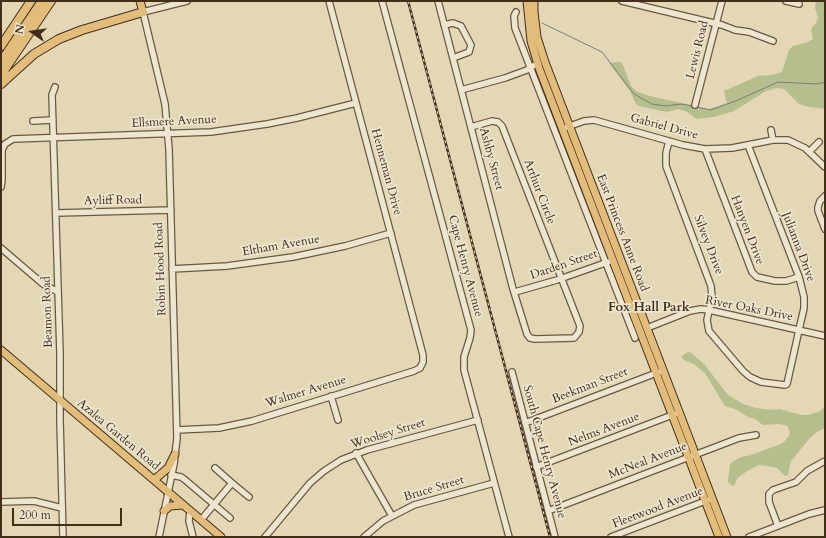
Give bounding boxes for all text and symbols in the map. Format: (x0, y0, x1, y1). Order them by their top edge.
north arrow (12, 12, 52, 52)
street label: Lewis Road (684, 19, 712, 81)
text: N (11, 23, 28, 36)
street label: Gabriel Drive (629, 111, 699, 143)
street label: Ellsmere Avenue (131, 113, 217, 131)
street label: Ashby Street (476, 126, 506, 192)
street label: Henneman Drive (368, 127, 404, 217)
street label: Arthur Circle (520, 158, 558, 226)
street label: East Princess Anne Road (593, 172, 651, 294)
street label: Ayliff Road (84, 193, 142, 209)
street label: Hanyen Drive (727, 193, 767, 267)
street label: Julianna Drive (778, 210, 818, 284)
street label: Silvey Drive (690, 213, 726, 277)
street label: Cape Henry Avenue (445, 214, 485, 318)
street label: Robin Hood Road (152, 222, 170, 316)
street label: Eltham Avenue (241, 232, 321, 260)
street label: Darden Street (529, 247, 599, 283)
street label: Beamon Road (40, 276, 56, 348)
street label: River Oaks Drive (704, 293, 794, 325)
district label: Fox Hall Park (608, 300, 690, 316)
street label: Beekman Street (550, 365, 630, 407)
street label: Walmer Avenue (264, 373, 348, 411)
street label: South Cape Henry Avenue (519, 384, 569, 520)
street label: Azalea Garden Road (74, 396, 162, 474)
street label: Nelms Avenue (566, 410, 642, 450)
street label: Woolsey Street (349, 416, 427, 452)
street label: McNeal Avenue (607, 439, 689, 483)
street label: Bruce Street (402, 473, 466, 505)
street label: Fleetwood Avenue (611, 484, 705, 532)
scale bar (14, 500, 124, 526)
text: 200 m (19, 507, 51, 523)

